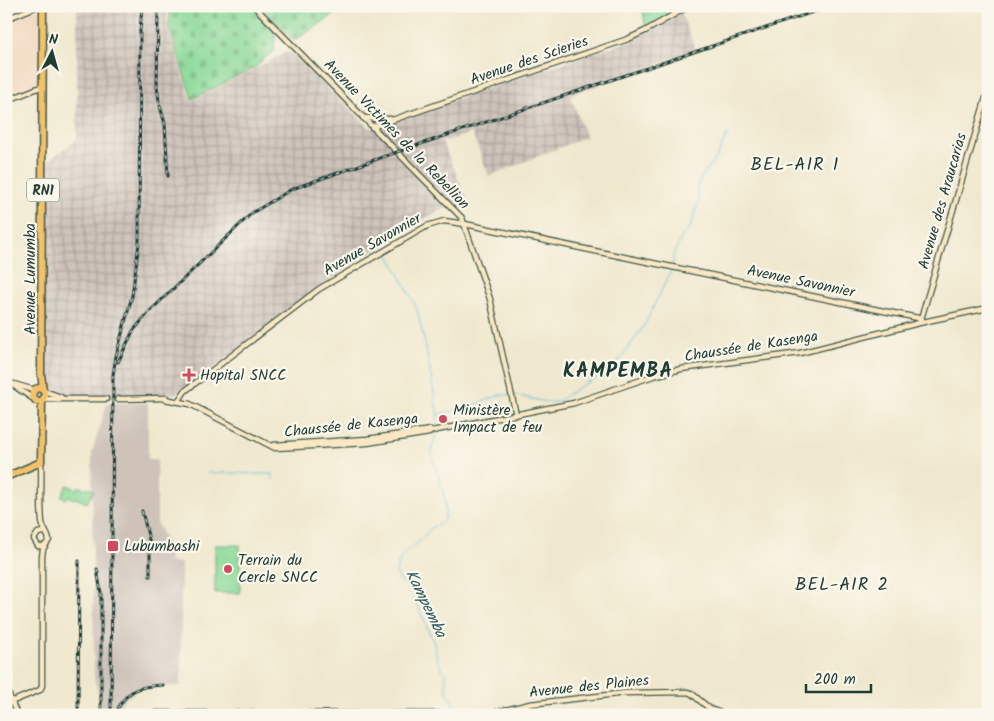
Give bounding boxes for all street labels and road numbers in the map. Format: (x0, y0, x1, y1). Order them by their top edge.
street label: Avenue des Scieries (467, 29, 592, 92)
street label: Avenue Victimes de la Rebellion (318, 54, 475, 216)
street label: Avenue des Araucarias (912, 130, 974, 272)
road number: RN1 (27, 178, 59, 202)
street label: Avenue Savonnier (319, 207, 427, 283)
street label: Avenue Lumumba (19, 223, 43, 335)
street label: Avenue Savonnier (745, 259, 858, 305)
street label: Chaussée de Kasenga (683, 325, 820, 369)
street label: Chaussée de Kasenga (283, 407, 419, 445)
street label: Avenue des Plaines (528, 669, 651, 705)

